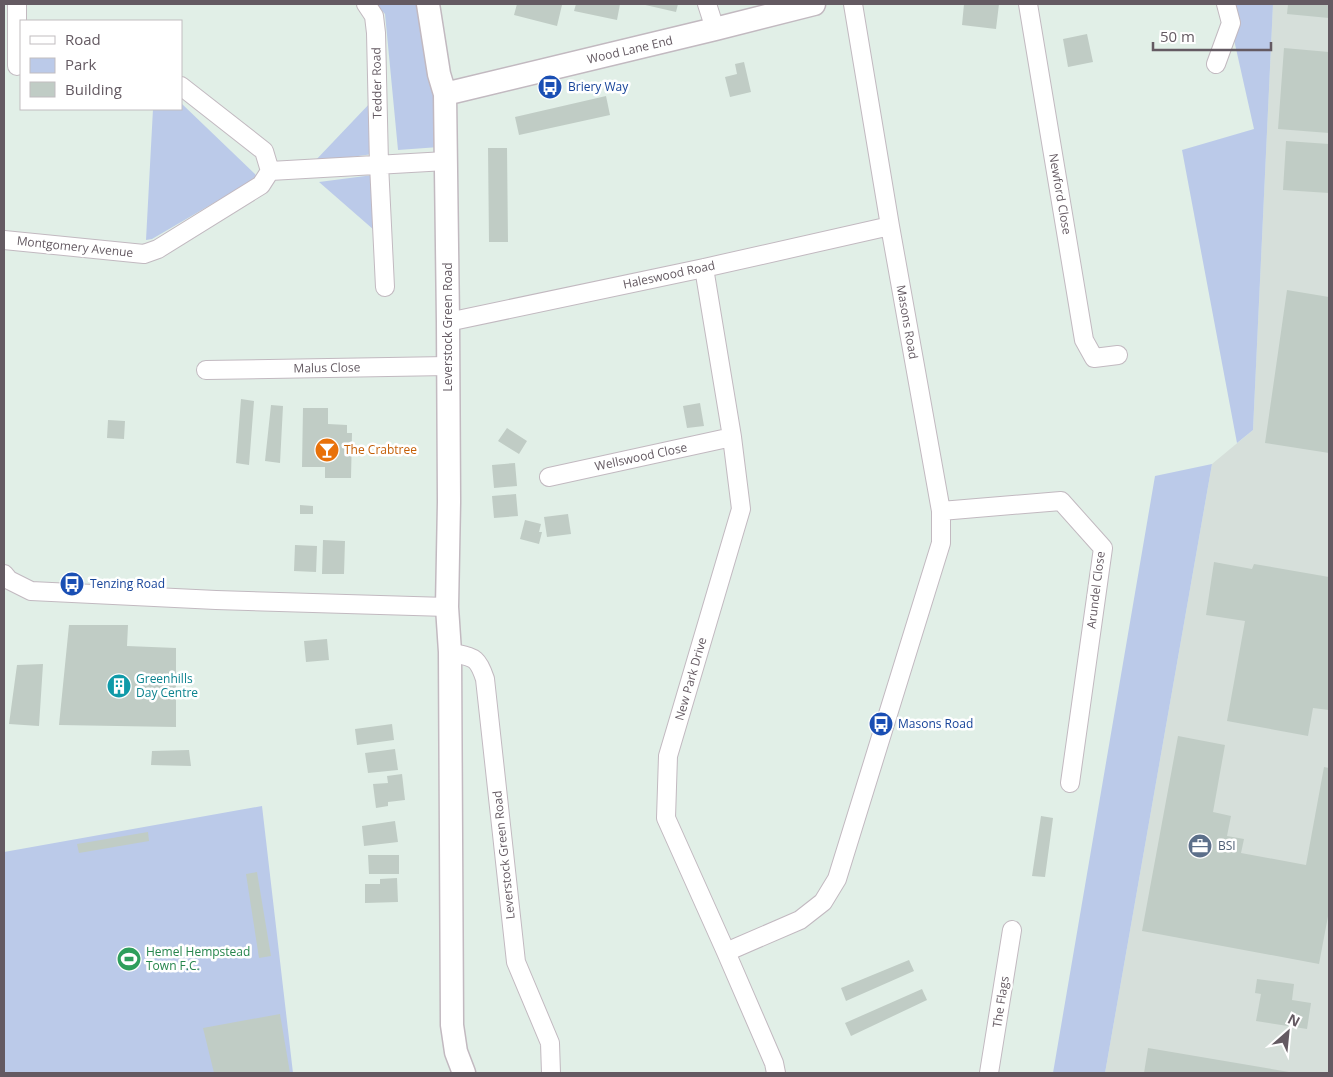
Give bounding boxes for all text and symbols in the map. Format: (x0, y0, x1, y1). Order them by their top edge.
legend (20, 20, 182, 110)
scale bar (1153, 20, 1270, 52)
text: 50 m (1160, 26, 1195, 46)
text: Road (65, 29, 101, 49)
street label: Wood Lane End (585, 31, 674, 68)
street label: Tedder Road (367, 47, 386, 119)
text: Park (65, 54, 96, 74)
bus stop icon: Briery Way (537, 74, 563, 100)
place label: Briery Way (568, 78, 629, 95)
text: Building (65, 79, 122, 99)
street label: Newford Close (1045, 152, 1076, 236)
street label: Montgomery Avenue (16, 232, 134, 261)
street label: Haleswood Road (621, 256, 717, 293)
street label: Leverstock Green Road (439, 262, 456, 392)
street label: Masons Road (893, 283, 922, 360)
street label: Malus Close (293, 358, 361, 377)
bar icon: The Crabtree (314, 437, 340, 463)
street label: Wellswood Close (593, 438, 689, 475)
place label: The Crabtree (344, 441, 417, 458)
street label: Arundel Close (1082, 550, 1109, 630)
bus stop icon: Tenzing Road (59, 571, 85, 597)
place label: Tenzing Road (90, 575, 165, 592)
street label: New Park Drive (671, 635, 711, 722)
place label: Greenhills Day Centre (136, 670, 198, 701)
building icon: Greenhills Day Centre (106, 673, 132, 699)
bus stop icon: Masons Road (868, 711, 894, 737)
place label: Masons Road (898, 715, 973, 732)
street label: Leverstock Green Road (488, 790, 519, 920)
office icon: BSI (1187, 833, 1213, 859)
place label: BSI (1218, 837, 1236, 854)
place label: Hemel Hempstead Town F.C. (146, 943, 250, 974)
sports icon: Hemel Hempstead Town F.C. (116, 946, 142, 972)
street label: The Flags (988, 975, 1013, 1029)
north arrow (1263, 1007, 1313, 1057)
text: N (1285, 1009, 1304, 1031)

